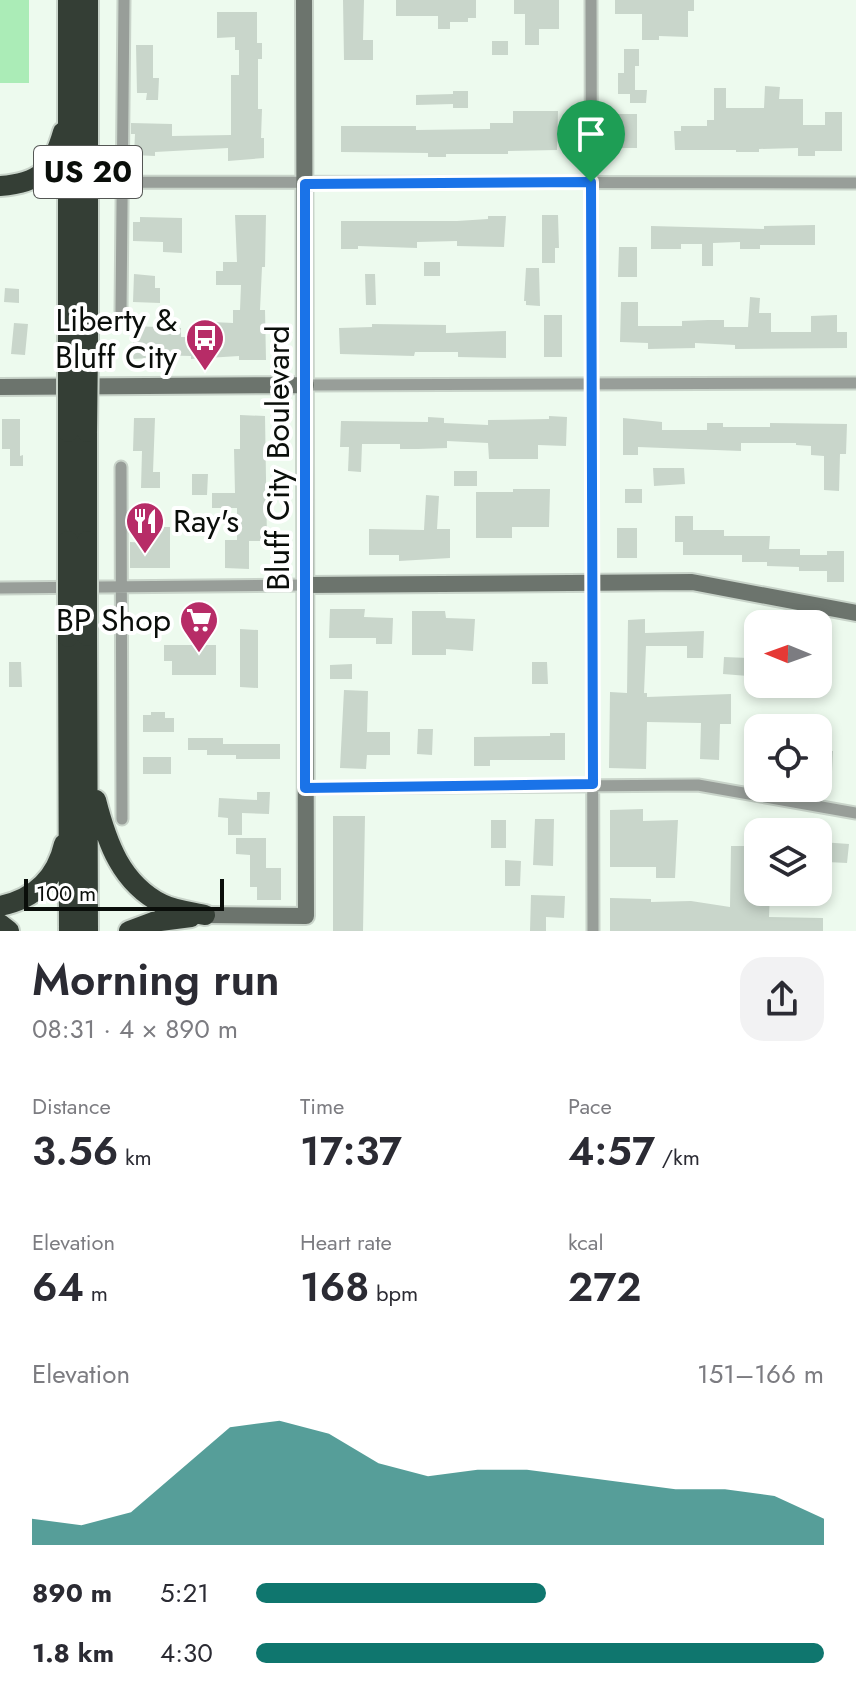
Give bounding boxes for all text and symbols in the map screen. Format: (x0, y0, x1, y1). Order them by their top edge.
pin (557, 100, 625, 182)
icon: arrive (569, 112, 613, 156)
road number: US 20 (34, 146, 142, 198)
place label: Liberty & Bluff City (55, 297, 178, 380)
bus stop icon: Liberty & Bluff City (184, 317, 226, 372)
street label: Bluff City Boulevard (255, 325, 301, 591)
place label: Ray's (173, 498, 239, 544)
restaurant icon: Ray's (124, 500, 166, 555)
place label: BP Shop (56, 597, 171, 643)
supermarket icon: BP Shop (178, 599, 220, 654)
north arrow (744, 610, 832, 698)
map controls (744, 610, 832, 906)
button: locate (744, 714, 832, 802)
button: layers (744, 818, 832, 906)
scale bar (24, 875, 224, 911)
text: 100 m (36, 877, 96, 909)
text: Morning run (32, 948, 280, 1012)
button: share (740, 957, 824, 1041)
text: 08:31 · 4 × 890 m (32, 1010, 238, 1048)
text: Distance (32, 1090, 111, 1122)
text: Time (300, 1090, 344, 1122)
text: Pace (568, 1090, 612, 1122)
text: 3.56 (32, 1122, 118, 1180)
text: 17:37 (300, 1122, 402, 1180)
text: 4:57 (568, 1122, 655, 1180)
text: km (118, 1141, 152, 1173)
text: /km (655, 1141, 700, 1173)
text: Elevation (32, 1226, 115, 1258)
text: Heart rate (300, 1226, 392, 1258)
text: kcal (568, 1226, 604, 1258)
text: 64 (32, 1258, 84, 1316)
text: 168 (300, 1258, 369, 1316)
text: 272 (568, 1258, 641, 1316)
text: m (84, 1277, 108, 1309)
text: bpm (369, 1277, 418, 1309)
text: Elevation (32, 1355, 130, 1393)
text: 151–166 m (697, 1355, 824, 1393)
text: 890 m (32, 1574, 112, 1612)
text: 5:21 (160, 1574, 209, 1612)
text: 1.8 km (32, 1634, 114, 1672)
text: 4:30 (160, 1634, 213, 1672)

